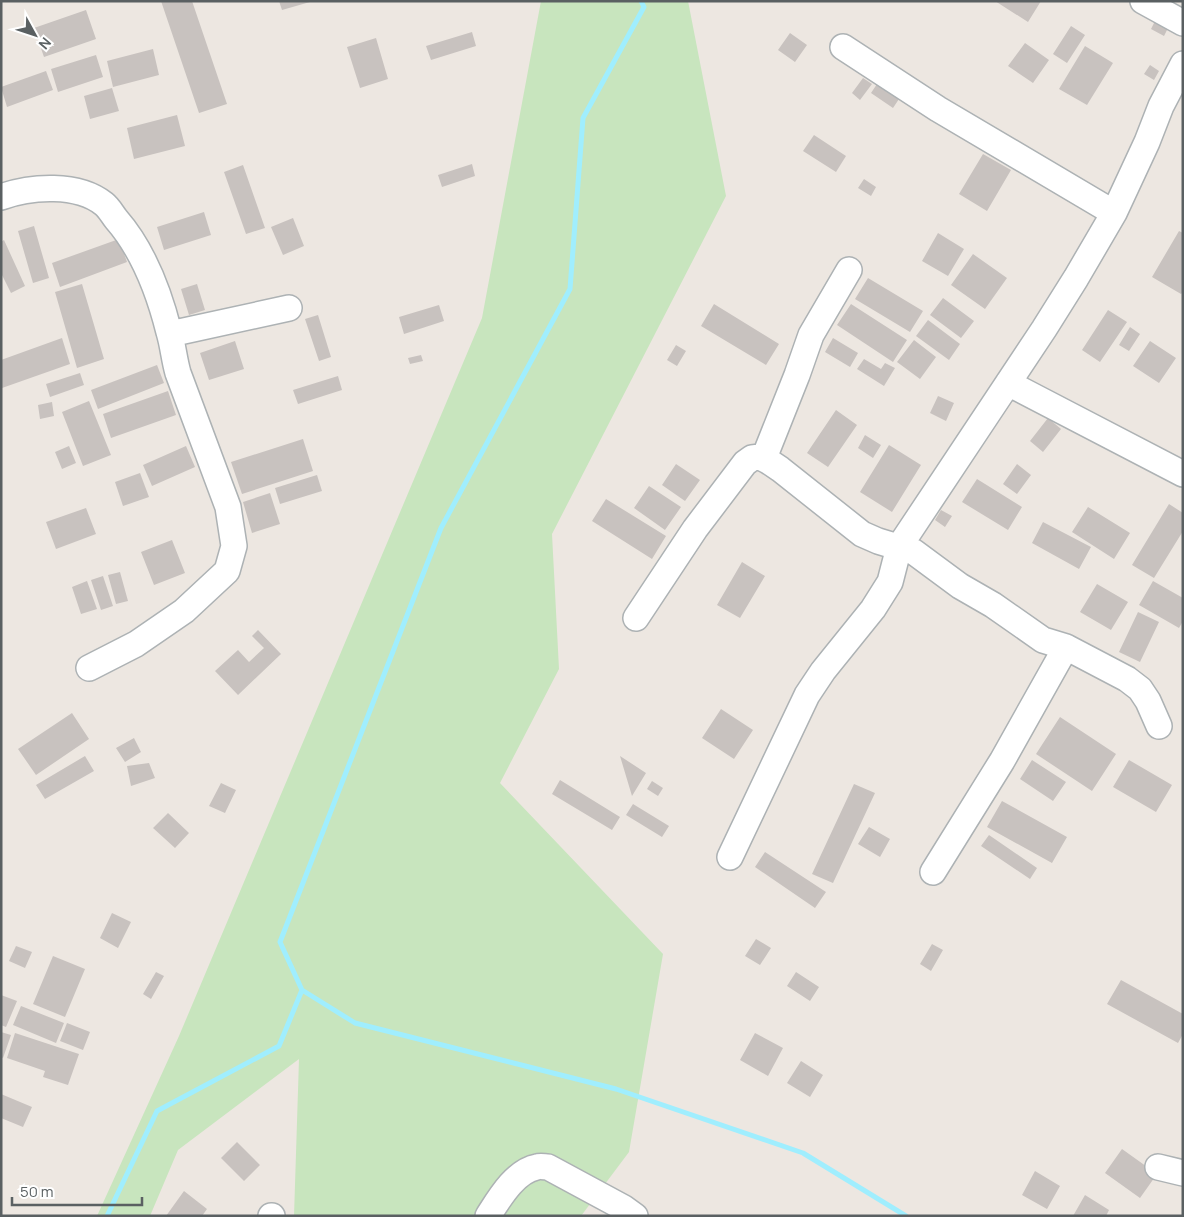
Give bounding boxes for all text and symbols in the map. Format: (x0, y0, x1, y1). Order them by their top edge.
north arrow (10, 10, 60, 60)
text: N (35, 34, 56, 54)
scale bar (12, 1174, 142, 1206)
text: 50 m (20, 1181, 54, 1202)

